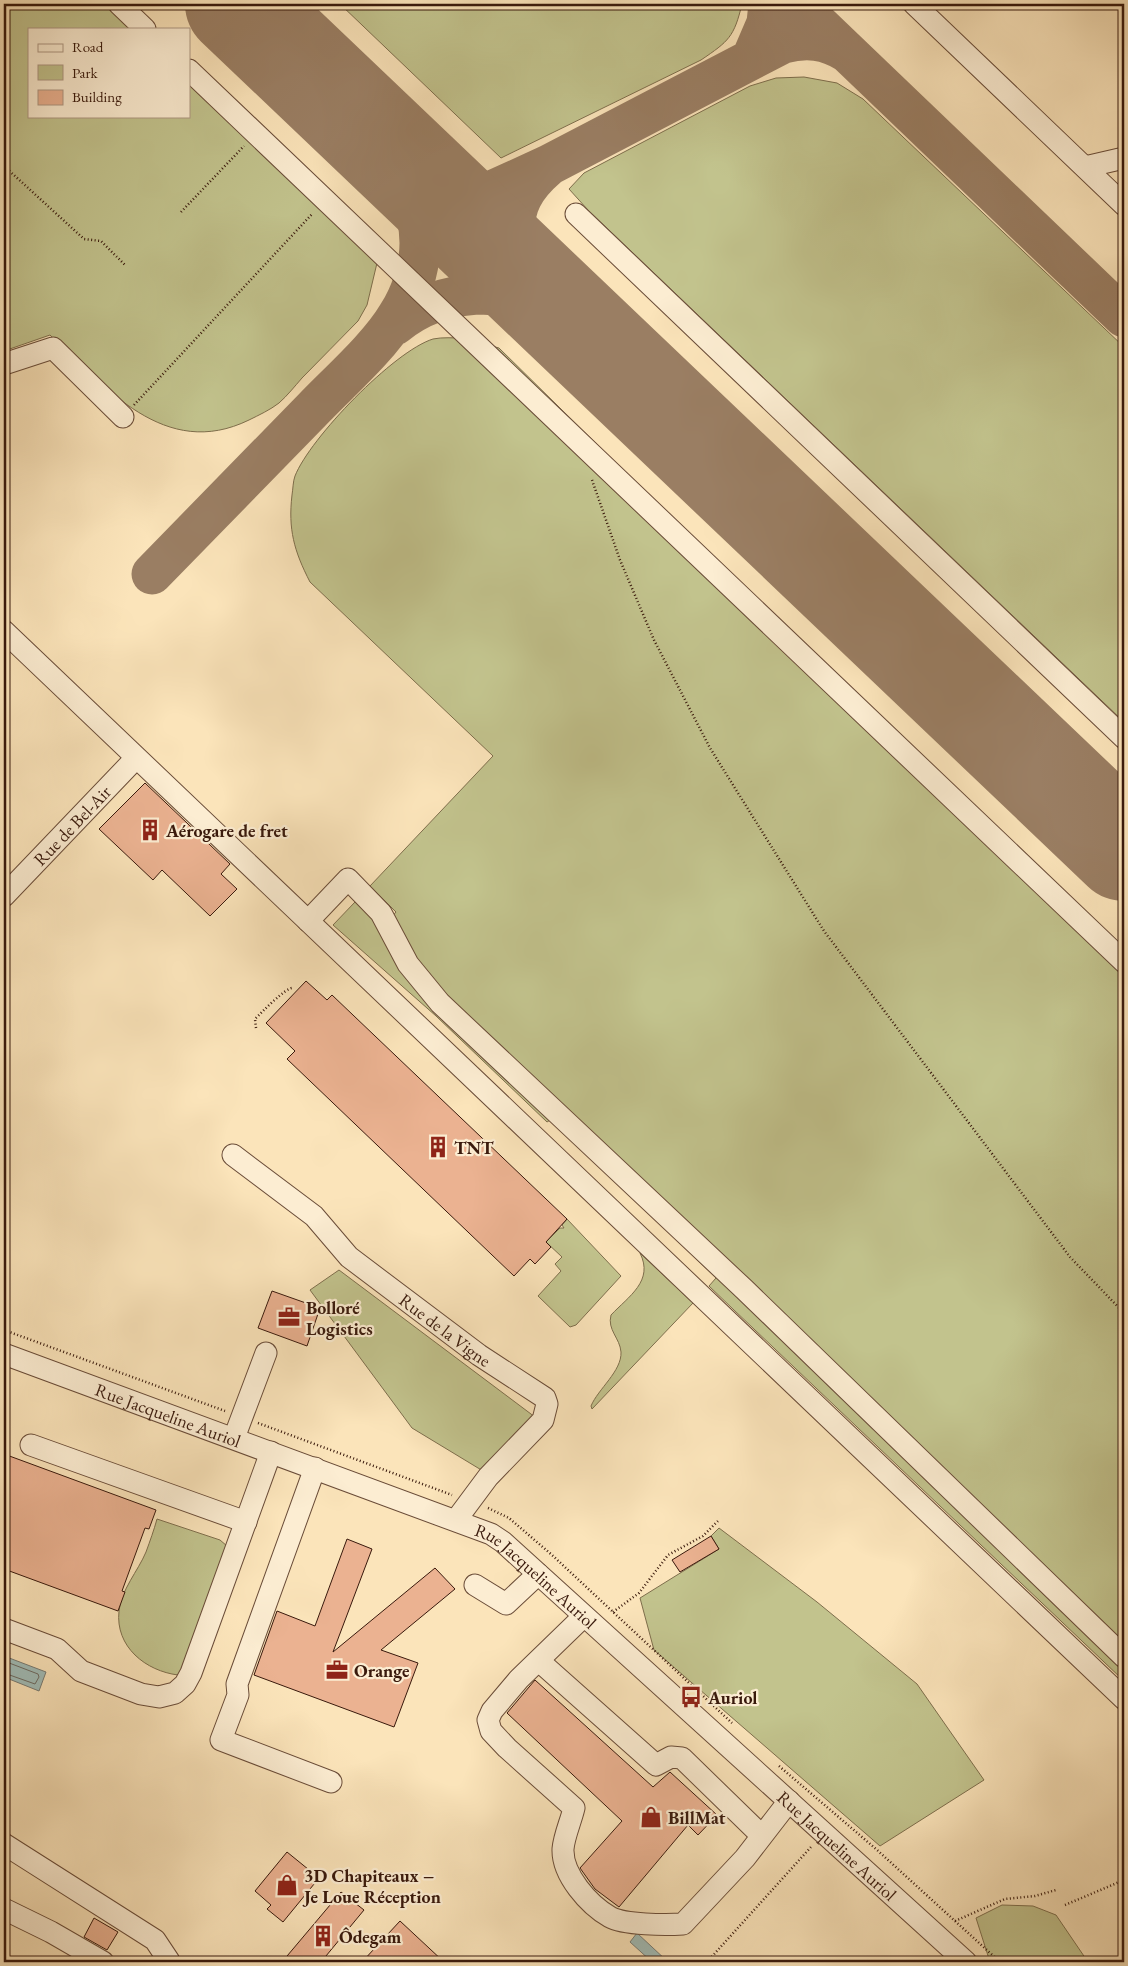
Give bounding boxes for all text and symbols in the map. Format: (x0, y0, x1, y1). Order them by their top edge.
legend (28, 28, 190, 118)
text: Road (72, 37, 104, 56)
text: Park (72, 63, 99, 82)
text: Building (72, 87, 122, 106)
street label: Rue de Bel-Air (28, 780, 115, 870)
building icon: Aérogare de fret (137, 817, 163, 843)
place label: Aérogare de fret (165, 819, 288, 842)
building icon: TNT (425, 1134, 451, 1160)
place label: TNT (454, 1136, 494, 1159)
street label: Rue de la Vigne (395, 1288, 495, 1371)
place label: Bolloré Logistics (306, 1296, 373, 1340)
office icon: Bolloré Logistics (276, 1304, 302, 1330)
street label: Rue Jacqueline Auriol (92, 1377, 244, 1452)
street label: Rue Jacqueline Auriol (472, 1518, 602, 1633)
office icon: Orange (324, 1657, 350, 1683)
place label: Orange (354, 1659, 410, 1682)
bus stop icon: Auriol (678, 1684, 704, 1710)
place label: Auriol (707, 1686, 757, 1709)
street label: Rue Jacqueline Auriol (773, 1785, 902, 1905)
shop icon: BillMat (638, 1804, 664, 1830)
place label: BillMat (668, 1806, 726, 1829)
place label: 3D Chapiteaux – Je Loue Réception (302, 1864, 441, 1908)
shop icon: 3D Chapiteaux – Je Loue Réception (274, 1872, 300, 1898)
building icon: Ôdegam (310, 1923, 336, 1949)
place label: Ôdegam (339, 1925, 402, 1948)

